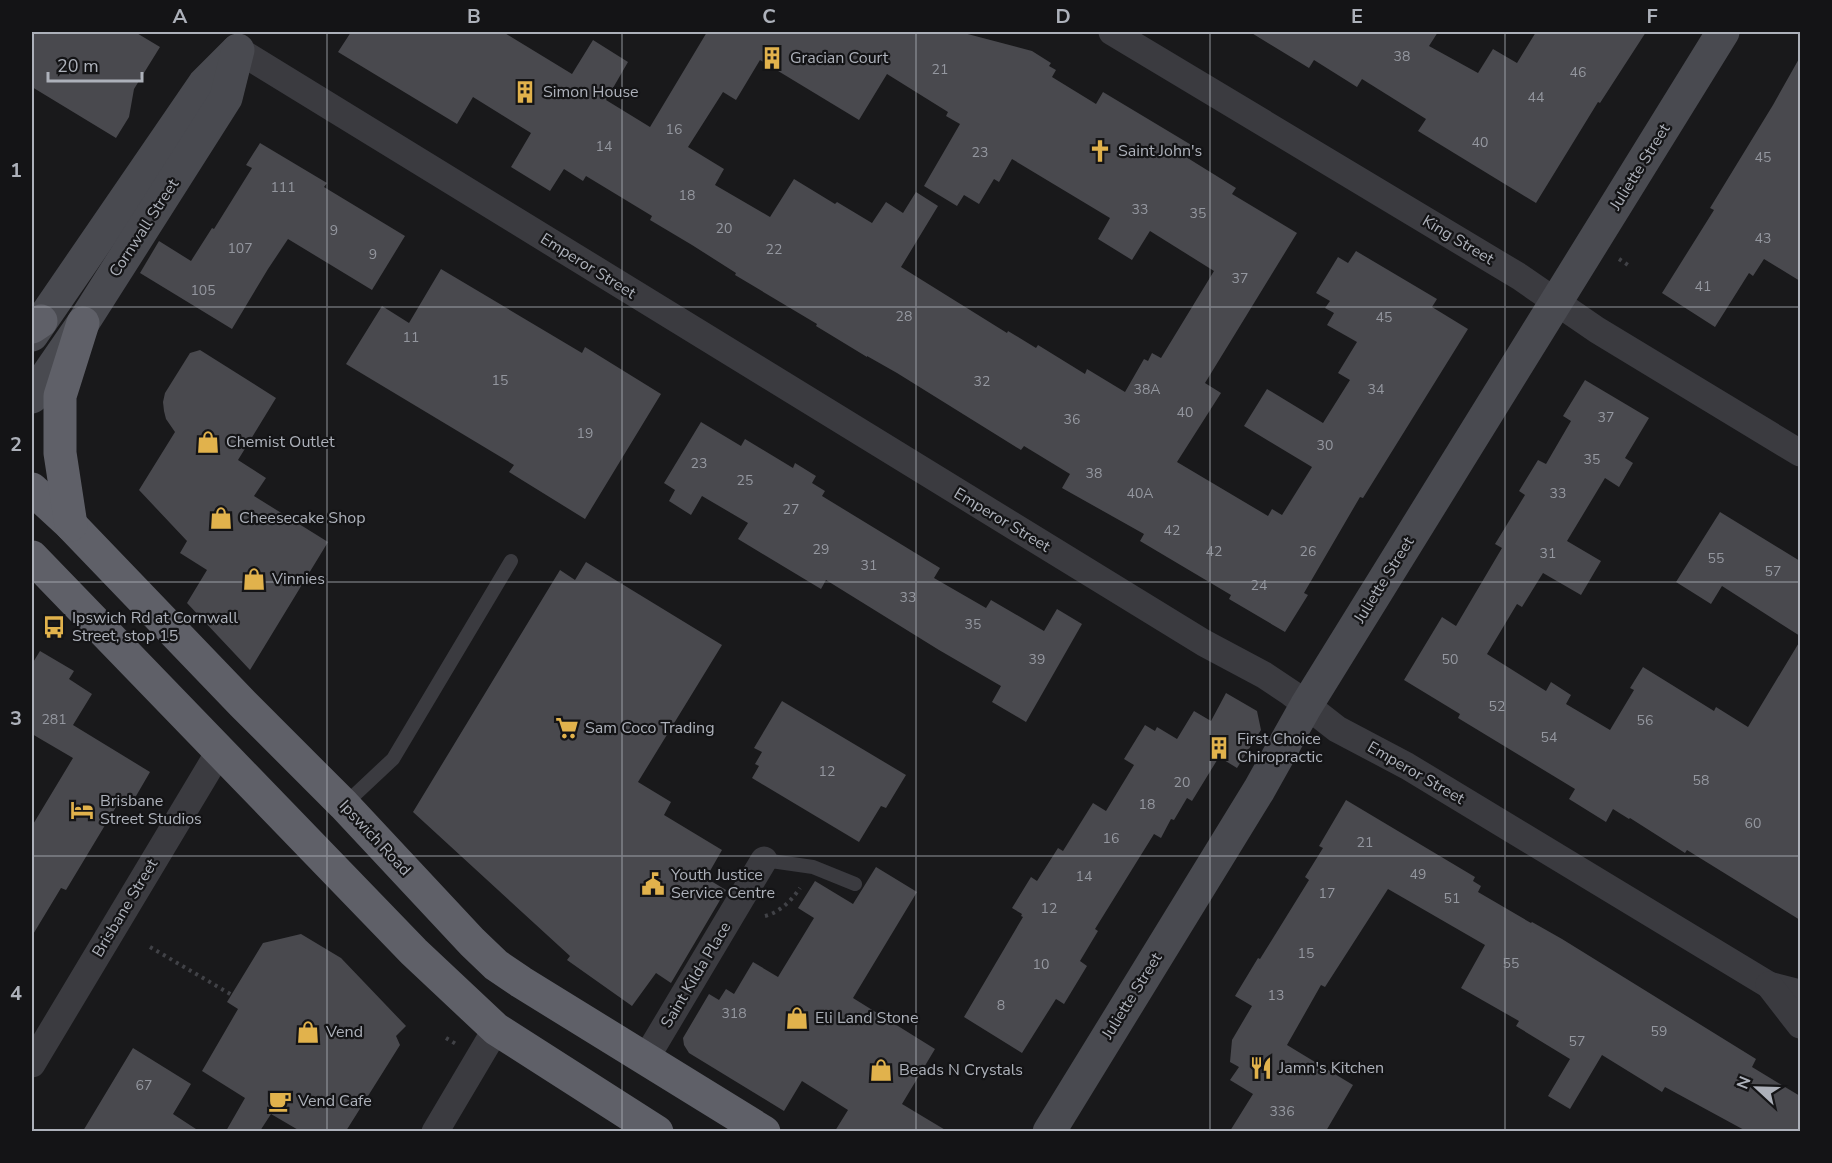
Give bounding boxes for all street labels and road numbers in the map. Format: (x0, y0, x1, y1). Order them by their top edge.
street label: Juliette Street (1604, 119, 1676, 215)
street label: Cornwall Street (104, 174, 184, 281)
street label: King Street (1418, 210, 1498, 270)
street label: Emperor Street (536, 228, 640, 304)
street label: Emperor Street (950, 483, 1055, 558)
street label: Juliette Street (1348, 532, 1420, 628)
street label: Emperor Street (1363, 736, 1469, 810)
street label: Ipswich Road (334, 795, 416, 881)
street label: Brisbane Street (87, 854, 163, 961)
street label: Saint Kilda Place (656, 918, 736, 1032)
street label: Juliette Street (1096, 948, 1168, 1044)

